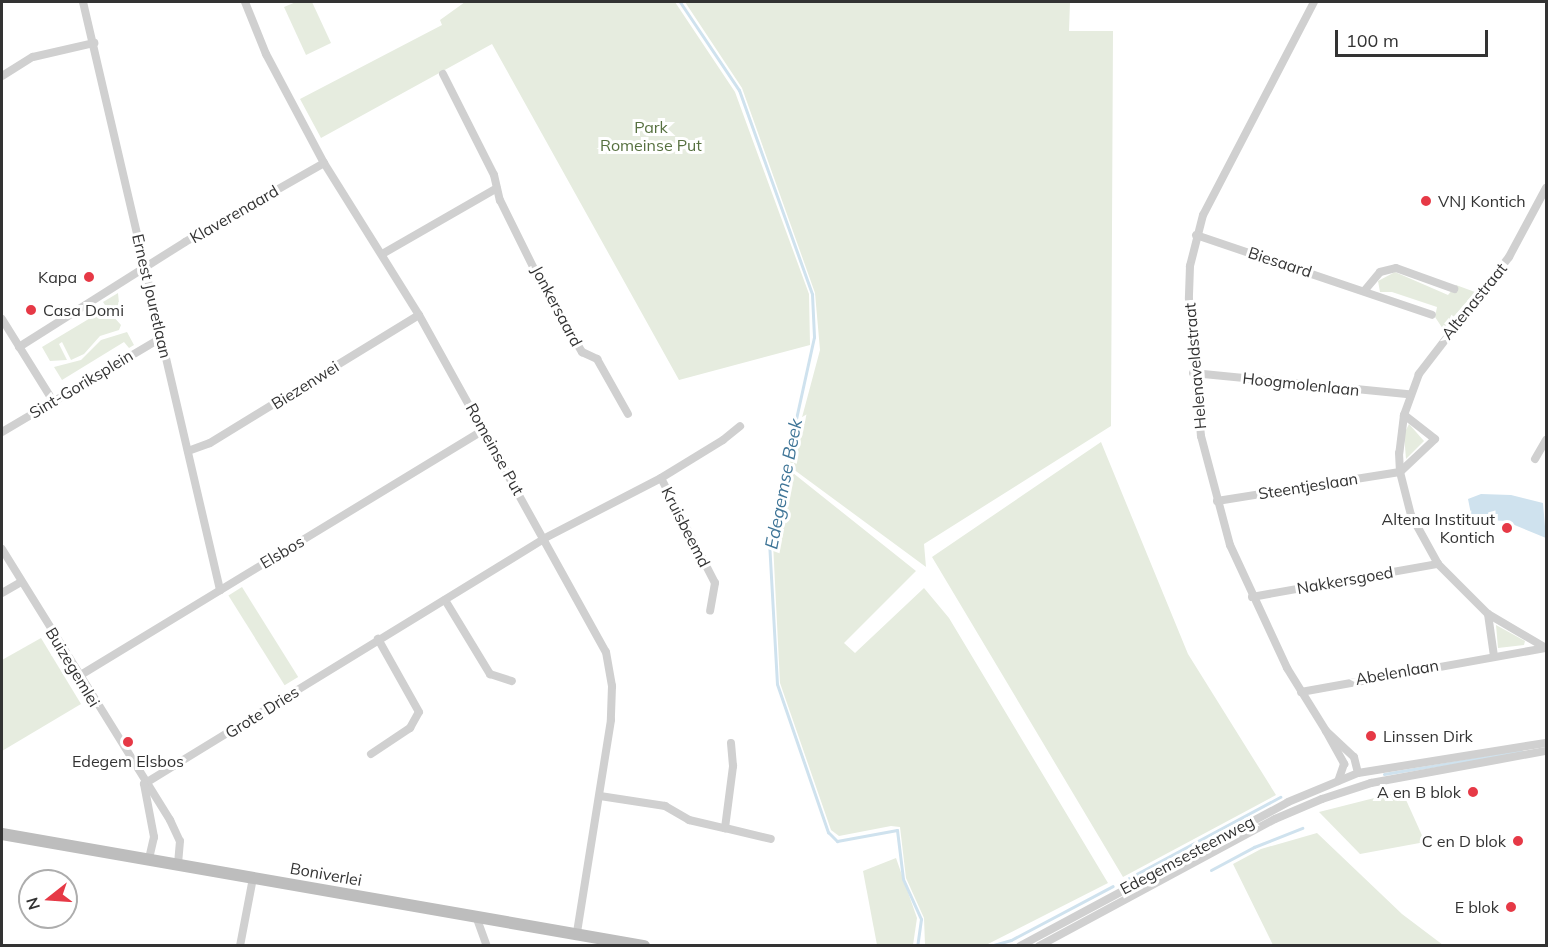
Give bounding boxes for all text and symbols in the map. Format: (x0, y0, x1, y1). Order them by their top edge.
scale bar (1338, 18, 1491, 56)
text: 100 m (1346, 29, 1399, 52)
park label: Park Romeinse Put (600, 117, 702, 155)
street label: Klaverenaard (186, 181, 282, 247)
place label: VNJ Kontich (1438, 191, 1526, 211)
marker: VNJ Kontich (1419, 194, 1433, 208)
street label: Ernest Jouretlaan (128, 232, 176, 360)
street label: Biesaard (1246, 243, 1314, 281)
street label: Altenastraat (1437, 259, 1511, 343)
street label: Jonkersaard (528, 262, 586, 350)
place label: Kapa (38, 267, 77, 287)
marker: Kapa (82, 270, 96, 284)
place label: Casa Domi (43, 300, 124, 320)
street label: Helenaveldstraat (1180, 302, 1210, 430)
marker: Casa Domi (24, 303, 38, 317)
street label: Sint-Goriksplein (26, 346, 136, 422)
street label: Biezenwei (268, 357, 342, 413)
street label: Hoogmolenlaan (1242, 368, 1360, 400)
street label: Romeinse Put (462, 400, 528, 498)
water label: Edegemse Beek (761, 417, 807, 551)
street label: Steentjeslaan (1257, 469, 1359, 503)
street label: Kruisbeemd (658, 484, 714, 570)
place label: Altena Instituut Kontich (1382, 509, 1495, 547)
marker: Altena Instituut Kontich (1500, 521, 1514, 535)
street label: Elsbos (257, 531, 307, 573)
street label: Nakkersgoed (1295, 562, 1395, 598)
street label: Buizegemlei (42, 624, 104, 710)
street label: Abelenlaan (1354, 655, 1440, 689)
street label: Grote Dries (222, 682, 302, 742)
place label: Linssen Dirk (1383, 726, 1473, 746)
marker: Linssen Dirk (1364, 729, 1378, 743)
marker: Edegem Elsbos (121, 735, 135, 749)
place label: Edegem Elsbos (72, 751, 184, 771)
place label: A en B blok (1377, 782, 1461, 802)
marker: A en B blok (1466, 785, 1480, 799)
street label: Edegemsesteenweg (1117, 812, 1257, 898)
place label: C en D blok (1422, 831, 1506, 851)
marker: C en D blok (1511, 834, 1525, 848)
street label: Boniverlei (289, 858, 363, 890)
north arrow (18, 869, 78, 929)
text: N (21, 895, 44, 912)
place label: E blok (1455, 897, 1499, 917)
marker: E blok (1504, 900, 1518, 914)

